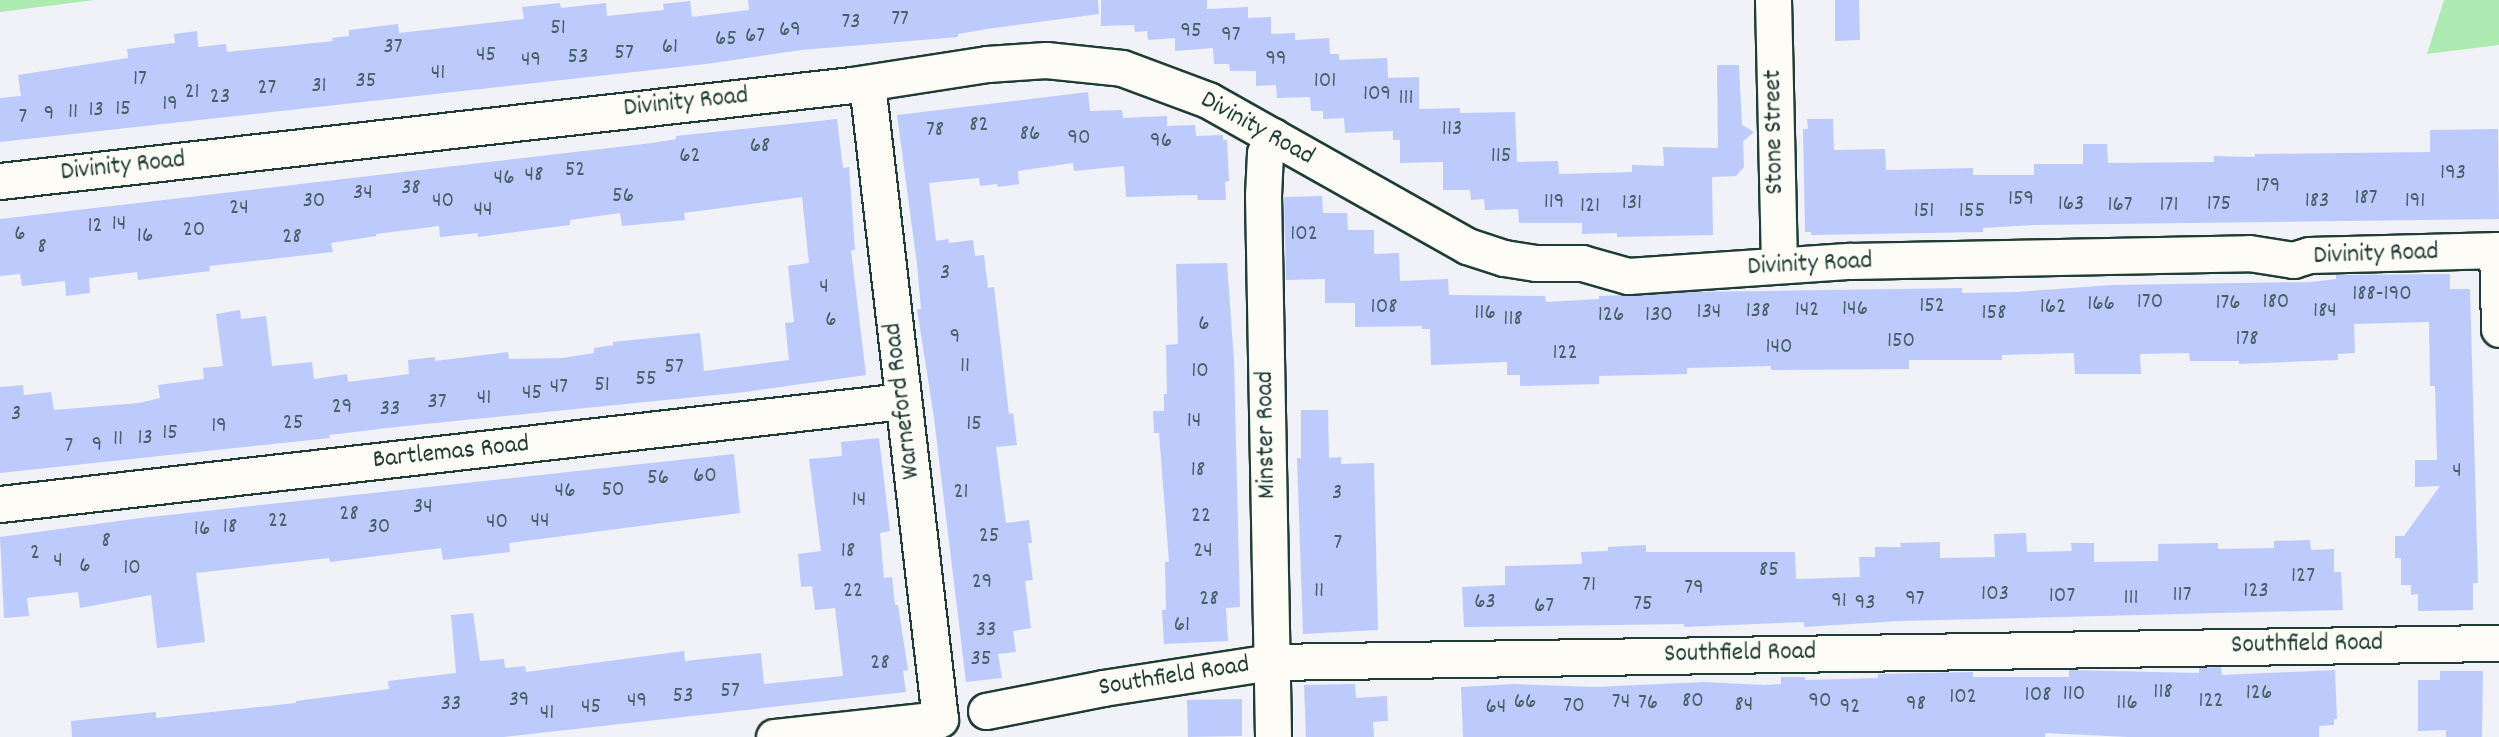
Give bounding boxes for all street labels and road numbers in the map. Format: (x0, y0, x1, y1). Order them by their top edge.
street label: Stone Street (1758, 69, 1792, 195)
street label: Divinity Road (622, 81, 750, 125)
street label: Divinity Road (1195, 85, 1319, 173)
street label: Divinity Road (59, 145, 187, 189)
street label: Divinity Road (2313, 237, 2439, 273)
street label: Divinity Road (1747, 246, 1873, 284)
street label: Warneford Road (878, 321, 928, 481)
street label: Minster Road (1250, 371, 1284, 499)
street label: Bartlemas Road (371, 429, 531, 477)
street label: Southfield Road (2231, 628, 2383, 662)
street label: Southfield Road (1664, 637, 1816, 671)
street label: Southfield Road (1096, 650, 1252, 704)

